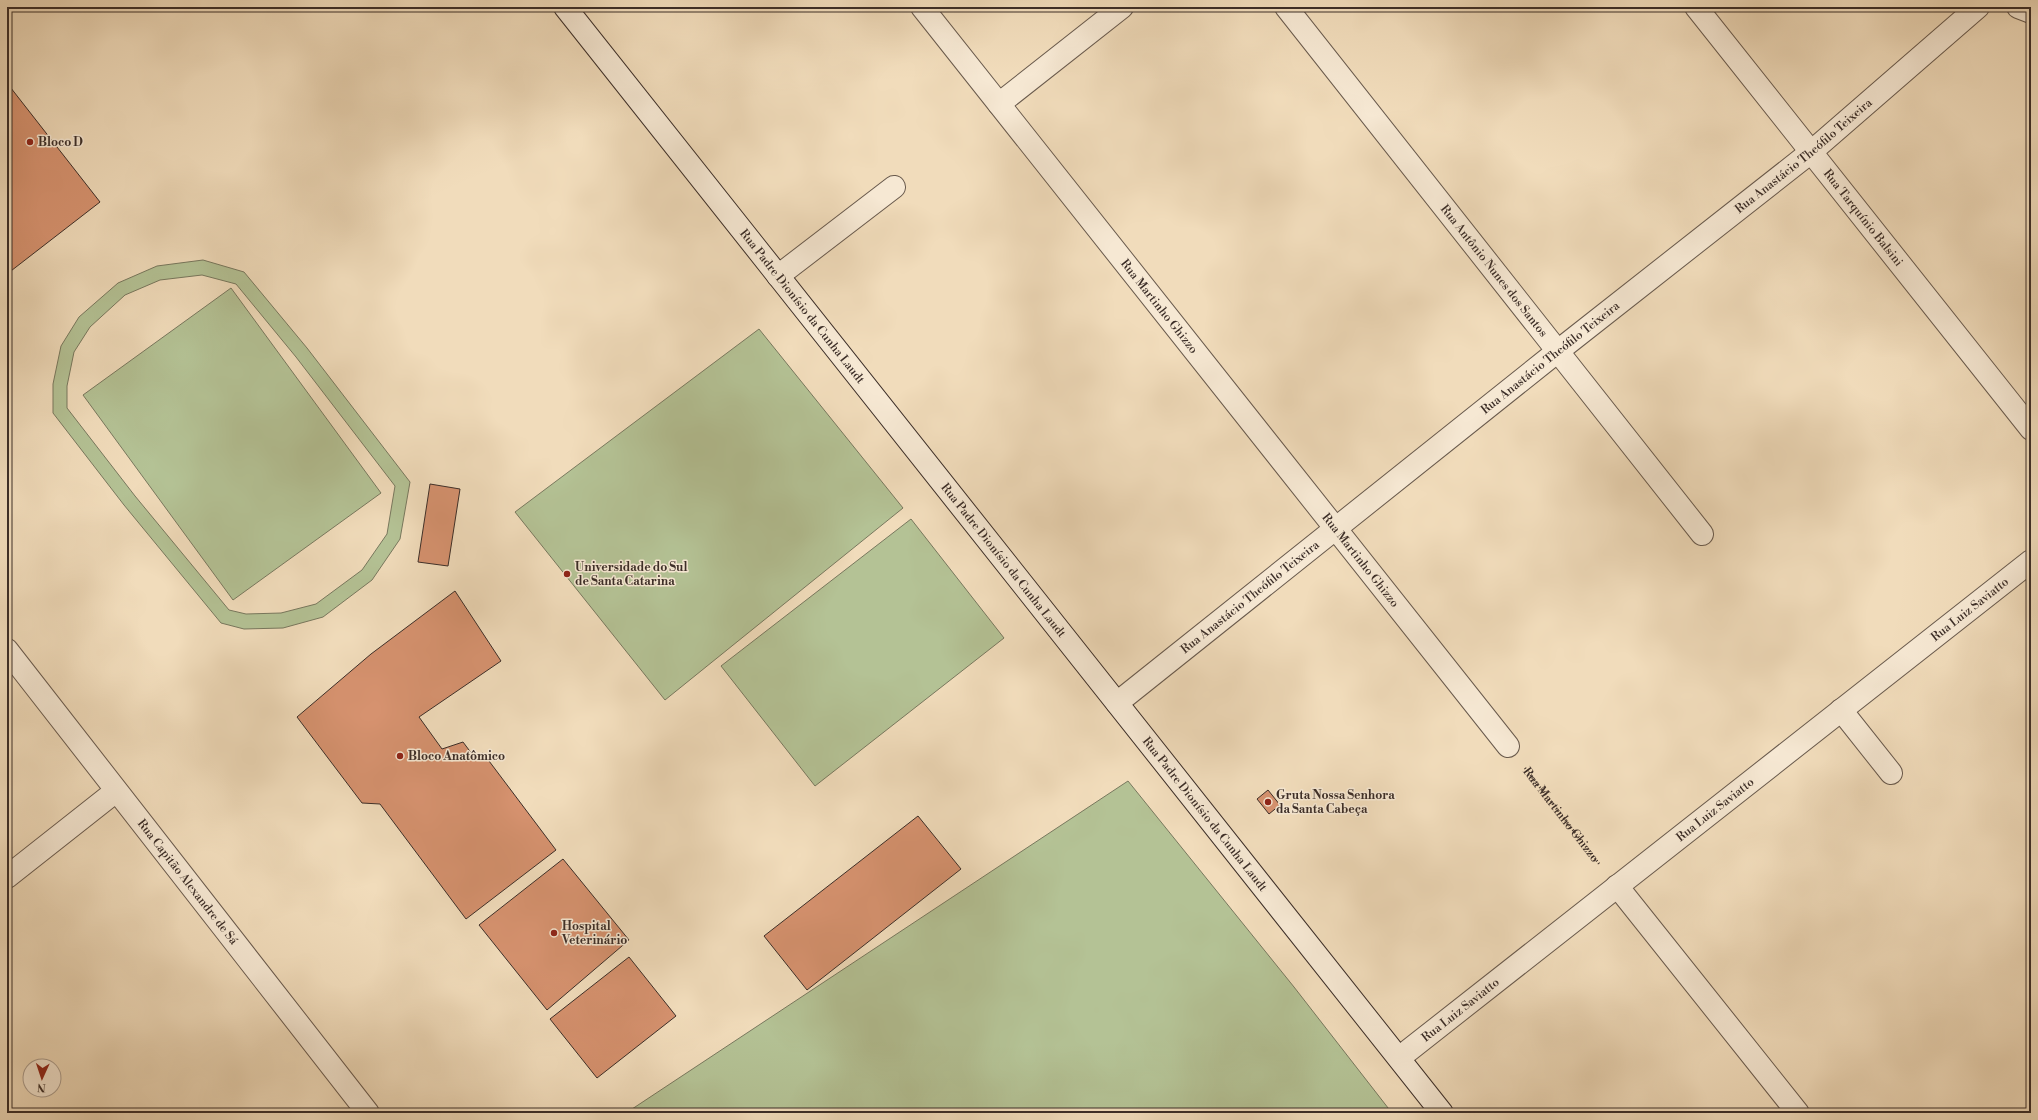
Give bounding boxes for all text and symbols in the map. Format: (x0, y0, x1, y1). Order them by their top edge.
street label: Rua Anastácio Theófilo Teixeira (1732, 95, 1876, 217)
place label: Bloco D (38, 135, 83, 150)
marker: Bloco D (25, 137, 35, 147)
street label: Rua Tarquínio Balsini (1820, 166, 1906, 270)
street label: Rua Antônio Nunes dos Santos (1437, 202, 1551, 340)
street label: Rua Padre Dionísio da Cunha Laudt (736, 226, 868, 387)
street label: Rua Martinho Ghizzo (1117, 257, 1201, 357)
street label: Rua Anastácio Theófilo Teixeira (1478, 298, 1624, 418)
street label: Rua Padre Dionísio da Cunha Laudt (937, 480, 1069, 641)
street label: Rua Martinho Ghizzo (1318, 510, 1402, 611)
street label: Rua Anastácio Theófilo Teixeira (1178, 537, 1323, 657)
place label: Universidade do Sul de Santa Catarina (575, 560, 687, 589)
marker: Universidade do Sul de Santa Catarina (562, 569, 572, 579)
street label: Rua Luiz Saviatto (1928, 574, 2012, 645)
street label: Rua Padre Dionísio da Cunha Laudt (1139, 734, 1271, 895)
place label: Bloco Anatômico (408, 749, 505, 764)
marker: Bloco Anatômico (395, 751, 405, 761)
street label: Rua Martinho Ghizzo (1519, 765, 1602, 866)
street label: Rua Luiz Saviatto (1673, 775, 1757, 845)
place label: Gruta Nossa Senhora da Santa Cabeça (1276, 788, 1395, 817)
marker: Gruta Nossa Senhora da Santa Cabeça (1263, 797, 1273, 807)
street label: Rua Capitão Alexandre de Sá (134, 817, 241, 949)
place label: Hospital Veterinário (561, 919, 627, 948)
marker: Hospital Veterinário (549, 928, 559, 938)
street label: Rua Luiz Saviatto (1419, 975, 1503, 1045)
north arrow (22, 1058, 62, 1098)
text: N (37, 1080, 46, 1094)

